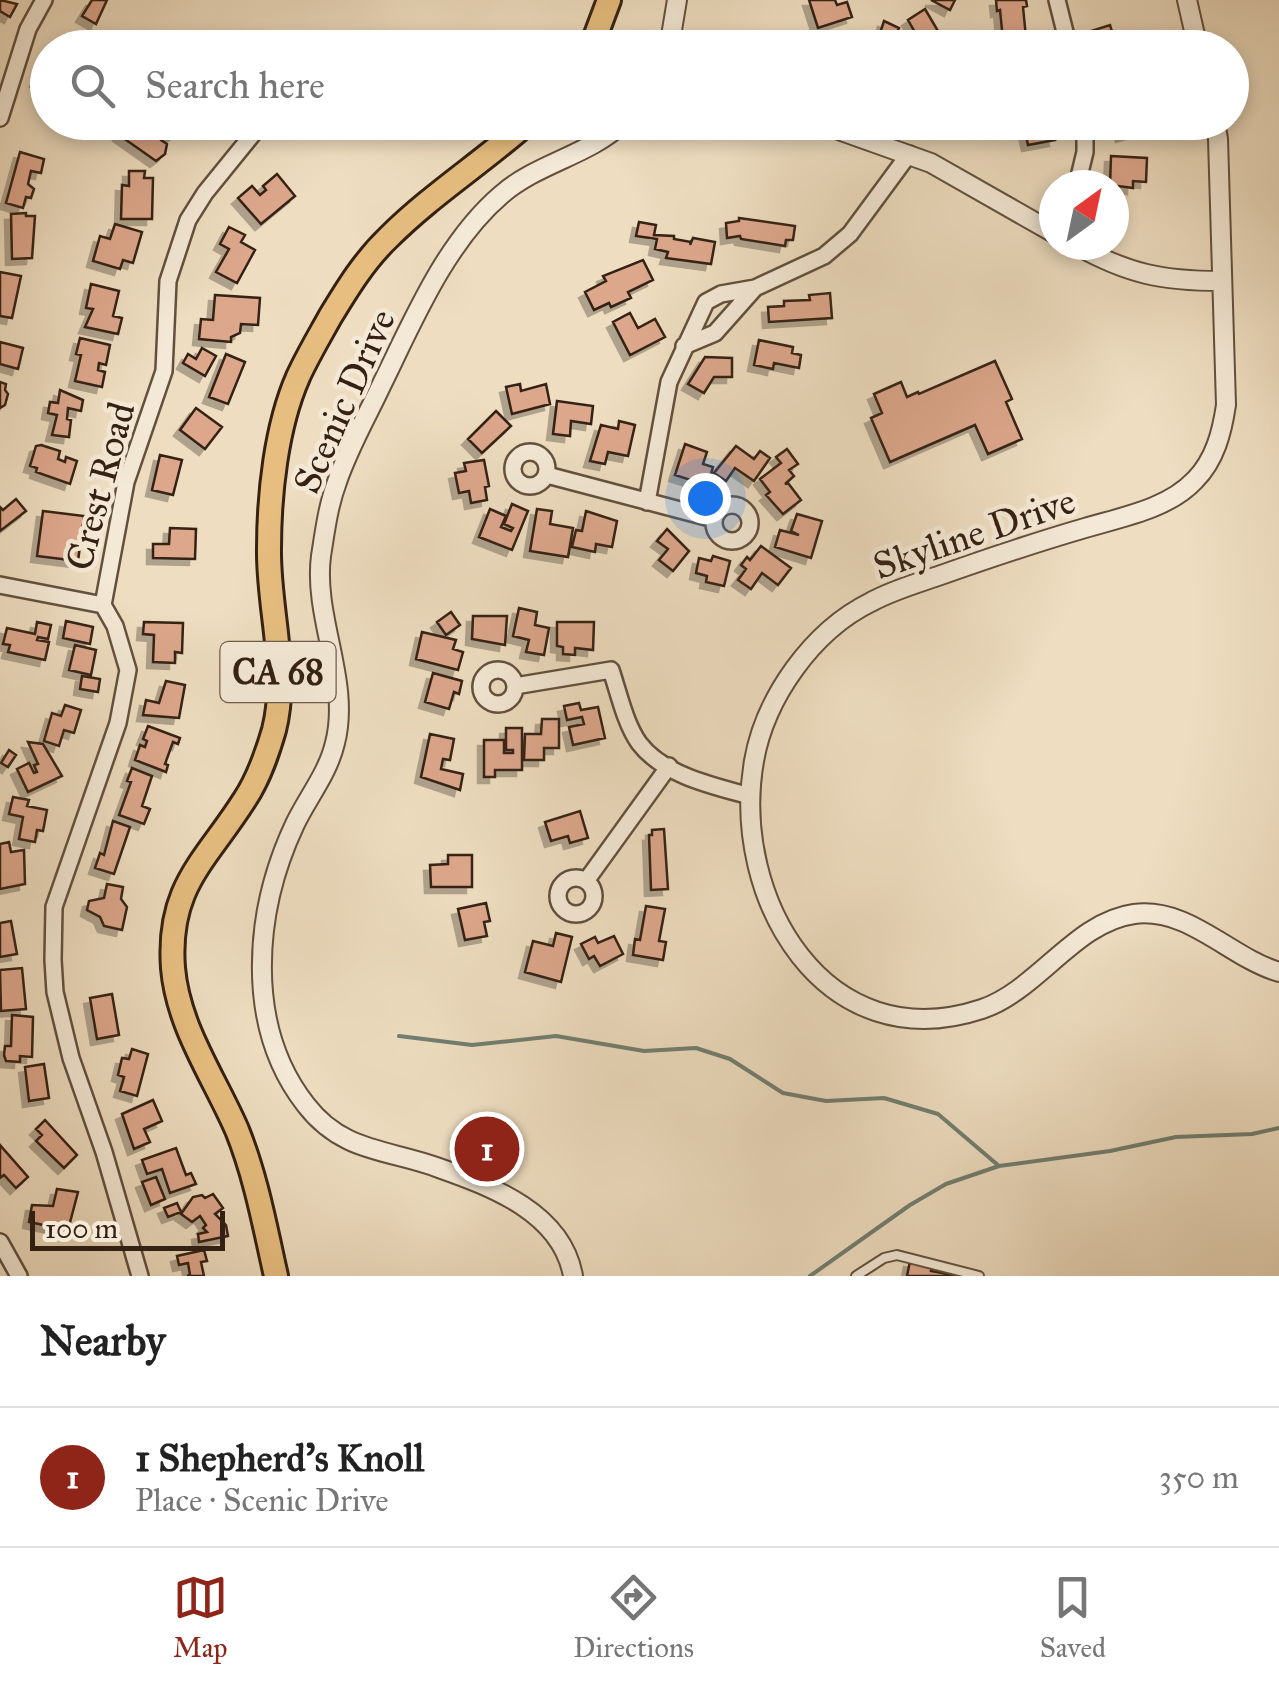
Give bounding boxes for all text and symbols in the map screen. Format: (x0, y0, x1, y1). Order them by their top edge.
search box (30, 30, 1249, 140)
icon: search (65, 58, 120, 113)
text: Search here (145, 62, 325, 108)
north arrow (1039, 170, 1129, 260)
street label: Scenic Drive (283, 302, 405, 500)
street label: Crest Road (56, 397, 144, 575)
your location (680, 473, 731, 524)
street label: Skyline Drive (867, 477, 1081, 589)
road number: CA 68 (220, 642, 336, 702)
pin: 1 (454, 1112, 520, 1186)
scale bar (30, 1206, 225, 1250)
text: 100 m (45, 1211, 118, 1246)
text: Nearby (40, 1315, 165, 1367)
text: 1 Shepherd's Knoll (135, 1435, 424, 1481)
text: 1 (66, 1458, 79, 1497)
text: 350 m (1159, 1458, 1239, 1497)
text: Place · Scenic Drive (135, 1481, 389, 1520)
tab: Map (173, 1570, 228, 1665)
tab: Directions (573, 1570, 694, 1665)
tab: Saved (1040, 1570, 1106, 1665)

